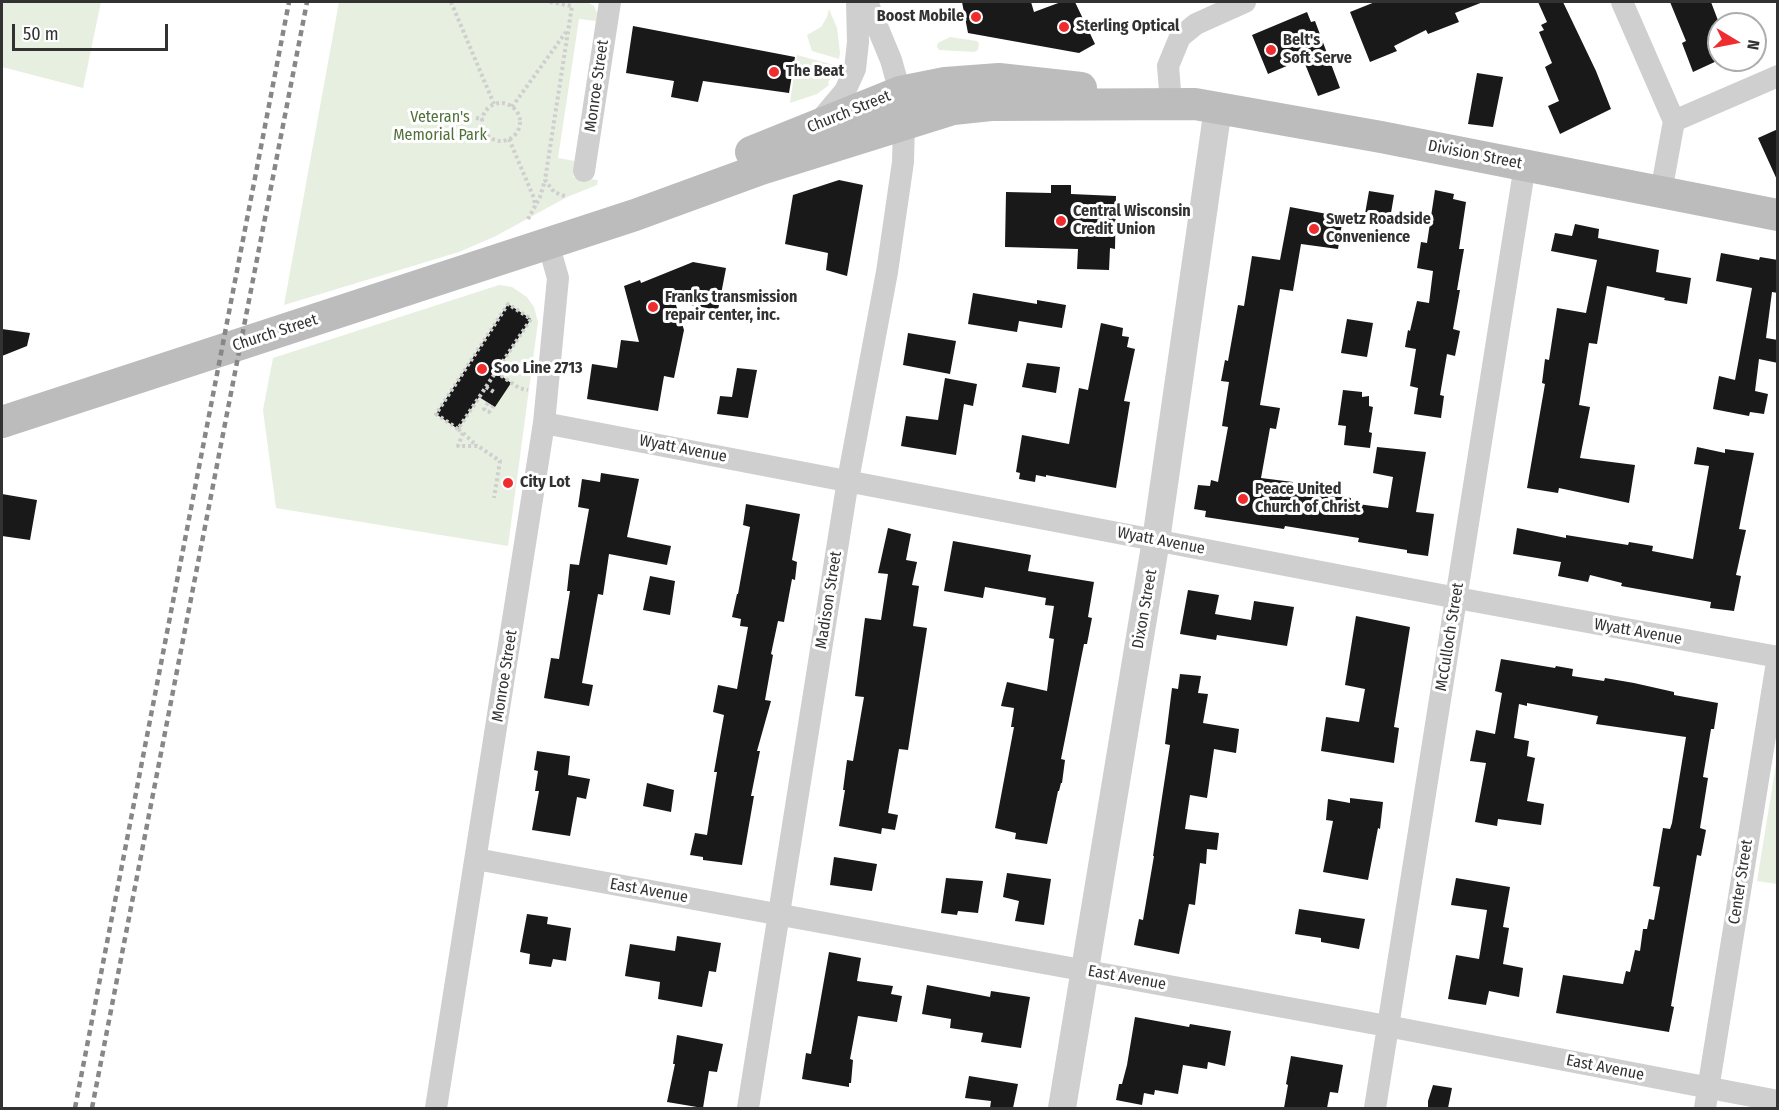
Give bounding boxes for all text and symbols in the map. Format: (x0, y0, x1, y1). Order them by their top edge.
place label: Boost Mobile (877, 7, 964, 27)
marker: Boost Mobile (969, 10, 983, 24)
scale bar (15, 12, 171, 50)
north arrow (1707, 12, 1767, 72)
place label: Sterling Optical (1076, 17, 1179, 37)
marker: Sterling Optical (1057, 20, 1071, 34)
text: 50 m (23, 23, 59, 45)
place label: Belt's Soft Serve (1283, 31, 1352, 69)
text: N (1743, 38, 1763, 51)
street label: Monroe Street (581, 39, 613, 133)
marker: Belt's Soft Serve (1264, 43, 1278, 57)
place label: The Beat (786, 62, 844, 82)
marker: The Beat (767, 65, 781, 79)
street label: Church Street (804, 87, 894, 137)
park label: Veteran's Memorial Park (393, 108, 487, 146)
street label: Division Street (1426, 136, 1524, 174)
place label: Central Wisconsin Credit Union (1073, 202, 1191, 240)
place label: Swetz Roadside Convenience (1326, 210, 1431, 248)
marker: Central Wisconsin Credit Union (1054, 214, 1068, 228)
marker: Swetz Roadside Convenience (1307, 222, 1321, 236)
place label: Franks transmission repair center, inc. (665, 288, 797, 326)
marker: Franks transmission repair center, inc. (646, 300, 660, 314)
street label: Church Street (230, 310, 320, 356)
place label: Soo Line 2713 (494, 359, 583, 379)
marker: Soo Line 2713 (475, 362, 489, 376)
street label: Wyatt Avenue (637, 431, 729, 467)
place label: City Lot (520, 473, 570, 493)
marker: City Lot (501, 476, 515, 490)
place label: Peace United Church of Christ (1255, 480, 1360, 518)
marker: Peace United Church of Christ (1236, 492, 1250, 506)
street label: Wyatt Avenue (1115, 523, 1207, 559)
street label: Madison Street (812, 550, 846, 650)
street label: Dixon Street (1129, 568, 1161, 650)
street label: McCulloch Street (1432, 581, 1468, 693)
street label: Wyatt Avenue (1592, 615, 1684, 649)
street label: Monroe Street (488, 629, 522, 723)
street label: Center Street (1725, 838, 1757, 926)
street label: East Avenue (608, 875, 690, 907)
street label: East Avenue (1086, 962, 1168, 994)
street label: East Avenue (1564, 1051, 1646, 1085)

